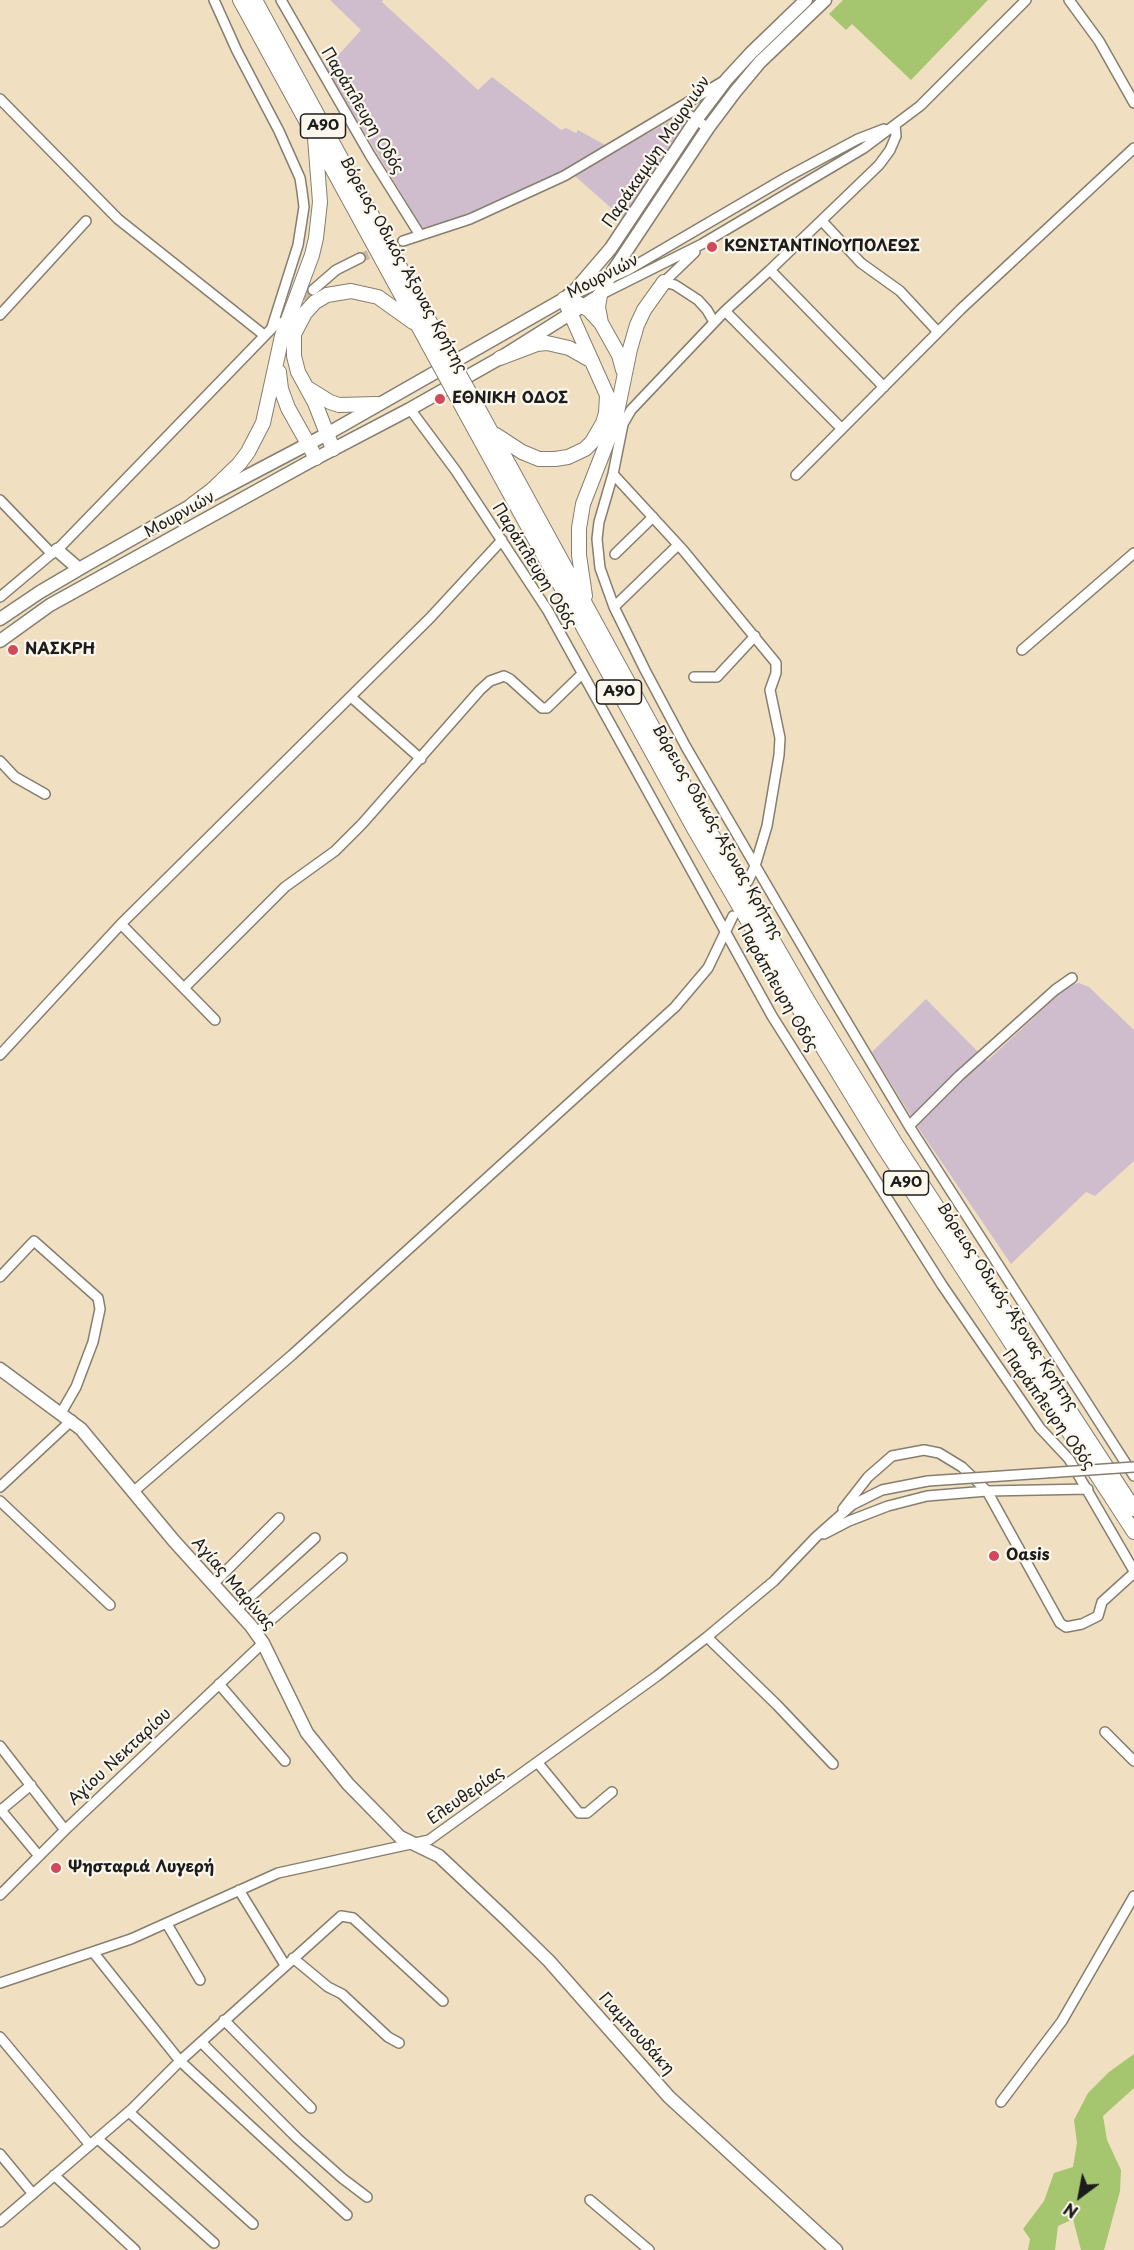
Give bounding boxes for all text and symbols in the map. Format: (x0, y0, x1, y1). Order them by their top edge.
street label: Παράπλευρη Οδός (317, 44, 407, 178)
street label: Παράκαμψη Μουρνιών (599, 73, 715, 231)
road number: Α90 (300, 114, 346, 138)
street label: Βόρειος Οδικός Άξονας Κρήτης (335, 153, 471, 377)
place label: ΚΩΝΣΤΑΝΤΙΝΟΥΠΟΛΕΩΣ (724, 237, 920, 257)
marker: ΚΩΝΣΤΑΝΤΙΝΟΥΠΟΛΕΩΣ (705, 240, 719, 254)
street label: Μουρνιών (564, 251, 642, 303)
place label: ΕΘΝΙΚΗ ΟΔΟΣ (452, 389, 568, 409)
marker: ΕΘΝΙΚΗ ΟΔΟΣ (433, 392, 447, 406)
street label: Μουρνιών (141, 488, 219, 542)
street label: Παράπλευρη Οδός (488, 500, 580, 632)
place label: ΝΑΣΚΡΗ (25, 640, 95, 660)
marker: ΝΑΣΚΡΗ (6, 643, 20, 657)
road number: Α90 (596, 680, 642, 704)
street label: Βόρειος Οδικός Άξονας Κρήτης (647, 721, 787, 943)
street label: Παράπλευρη Οδός (733, 921, 821, 1055)
road number: Α90 (884, 1171, 928, 1195)
street label: Βόρειος Οδικός Άξονας Κρήτης (932, 1199, 1082, 1415)
street label: Παράπλευρη Οδός (998, 1346, 1098, 1474)
street label: Αγίας Μαρίνας (187, 1534, 279, 1634)
place label: Oasis (1006, 1546, 1050, 1566)
marker: Oasis (987, 1549, 1001, 1563)
street label: Αγίου Νεκταρίου (65, 1704, 175, 1810)
street label: Ελευθερίας (424, 1763, 508, 1829)
place label: Ψησταριά Λυγερή (68, 1858, 214, 1878)
marker: Ψησταριά Λυγερή (49, 1861, 63, 1875)
street label: Γιαμπουδάκη (594, 1989, 678, 2079)
north arrow (1050, 2166, 1110, 2226)
text: N (1059, 2198, 1082, 2225)

